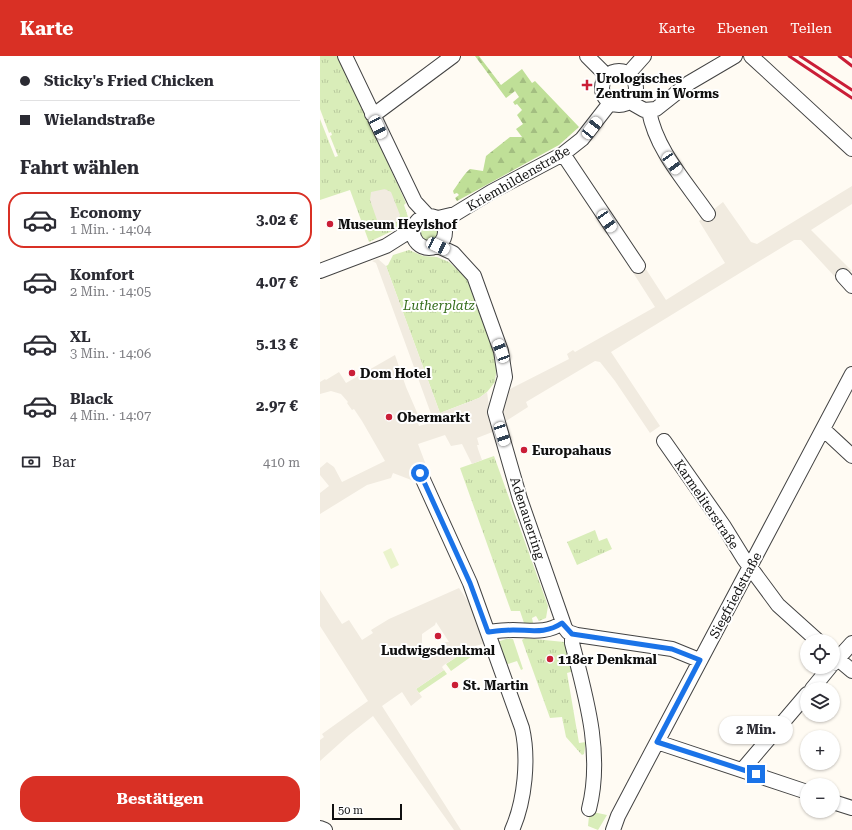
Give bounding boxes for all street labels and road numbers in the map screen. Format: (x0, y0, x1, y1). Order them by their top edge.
street label: Kriemhildenstraße (464, 143, 573, 214)
street label: Karmeliterstraße (671, 457, 742, 552)
street label: Adenauerring (507, 475, 548, 562)
street label: Siegfriedstraße (706, 550, 764, 641)

